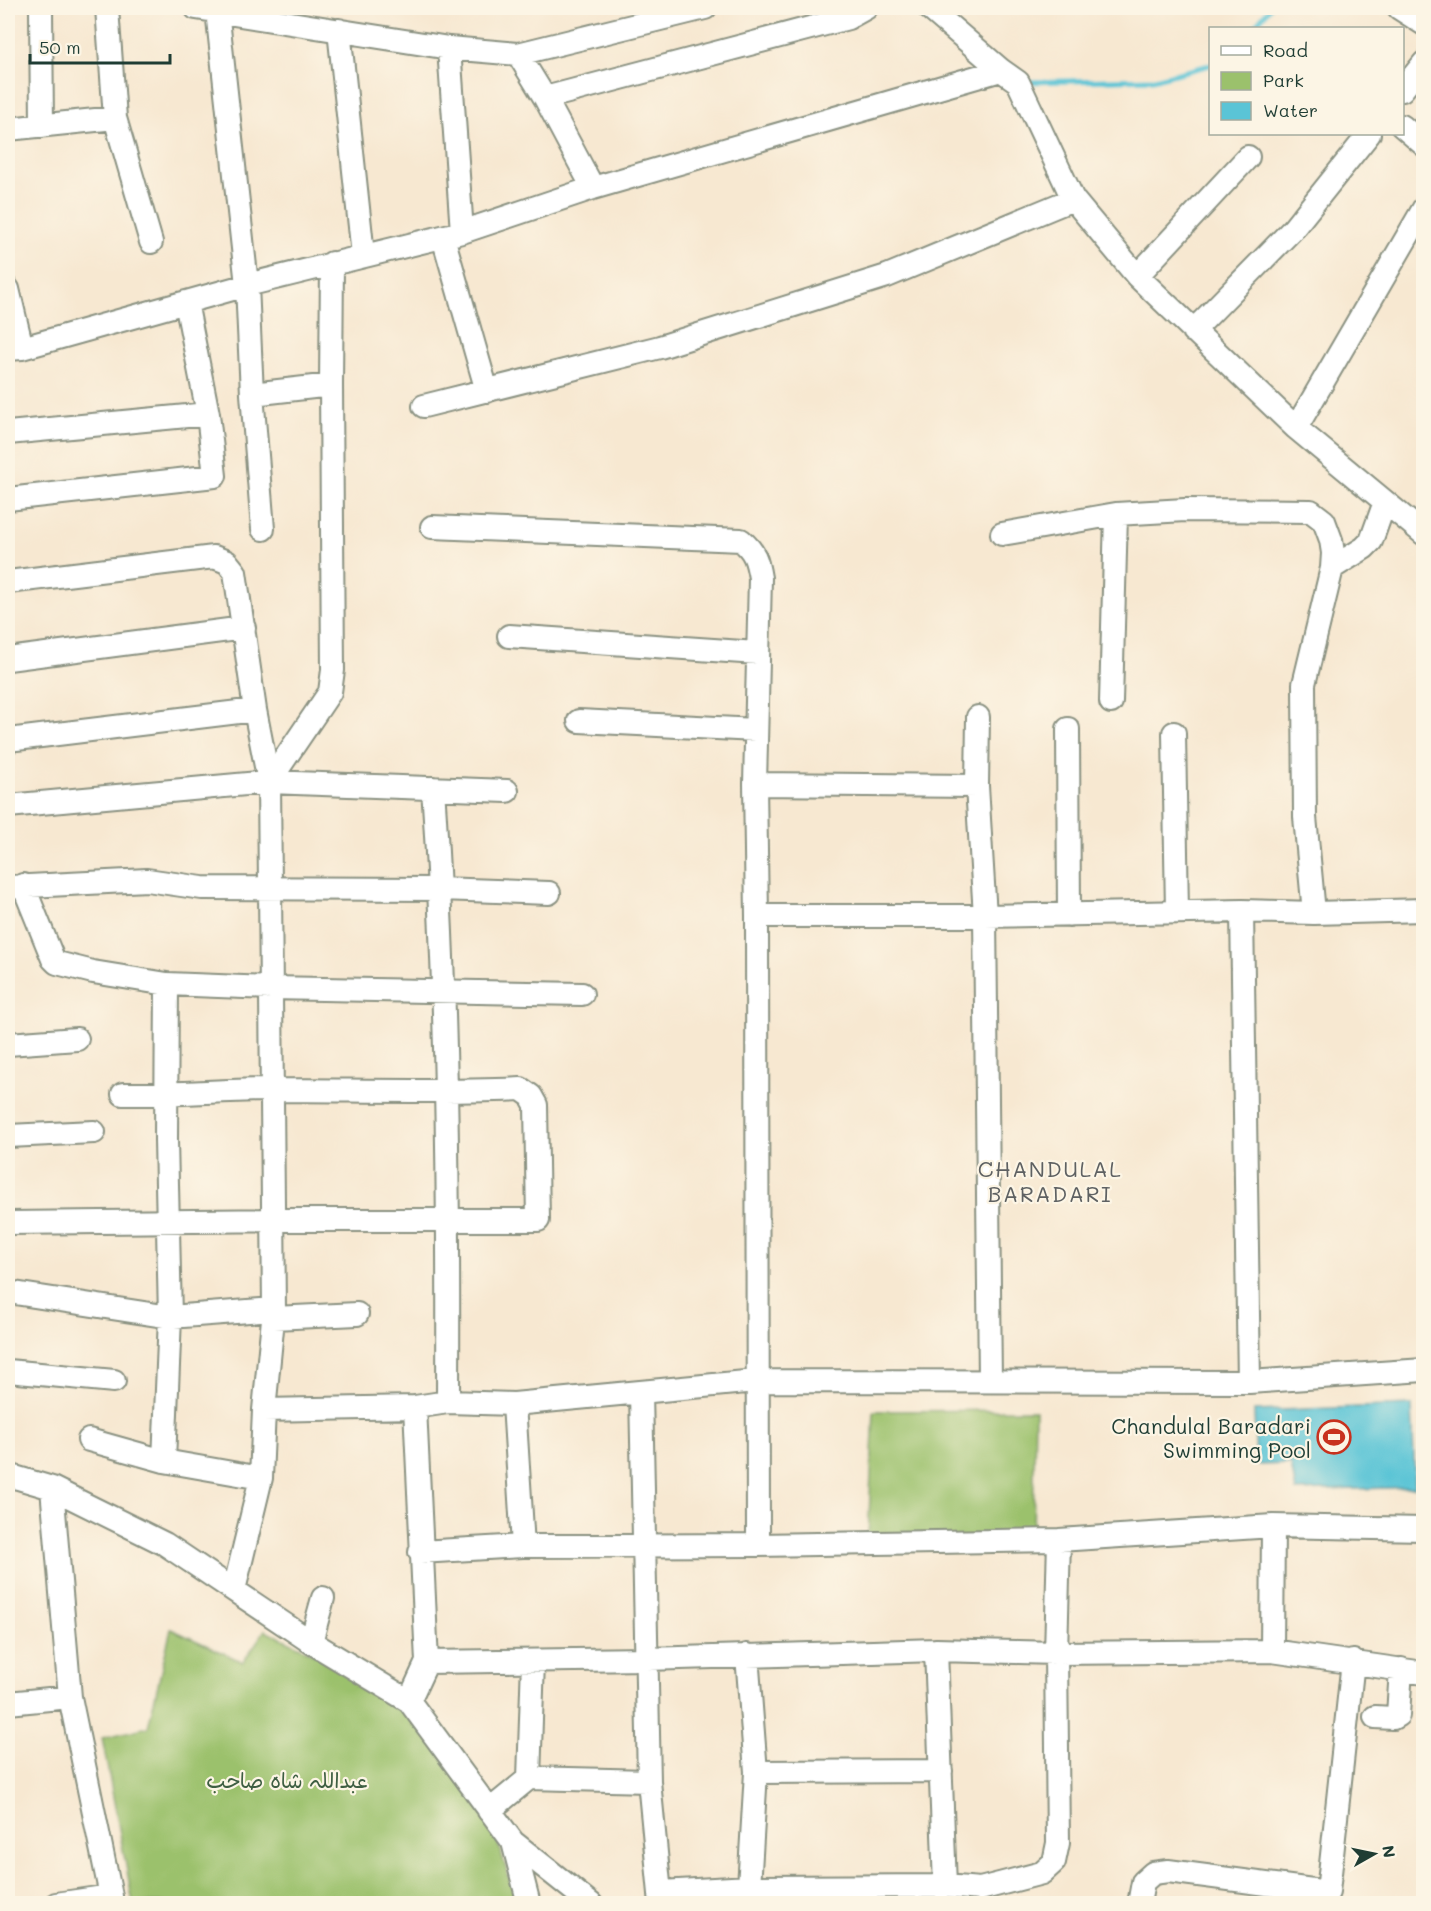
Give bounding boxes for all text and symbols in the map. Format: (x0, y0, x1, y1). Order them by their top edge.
scale bar (30, 27, 170, 65)
legend (1209, 27, 1404, 135)
text: 50 m (39, 35, 81, 59)
text: Road (1263, 38, 1308, 62)
text: Park (1263, 68, 1304, 92)
text: Water (1263, 98, 1318, 122)
district label: CHANDULAL BARADARI (978, 1154, 1122, 1208)
place label: Chandulal Baradari Swimming Pool (1111, 1412, 1311, 1463)
sports icon: Chandulal Baradari Swimming Pool (1316, 1419, 1352, 1455)
park label: عبداللہ شاہ صاحب (206, 1766, 368, 1794)
north arrow (1344, 1824, 1404, 1884)
text: N (1378, 1844, 1401, 1859)

